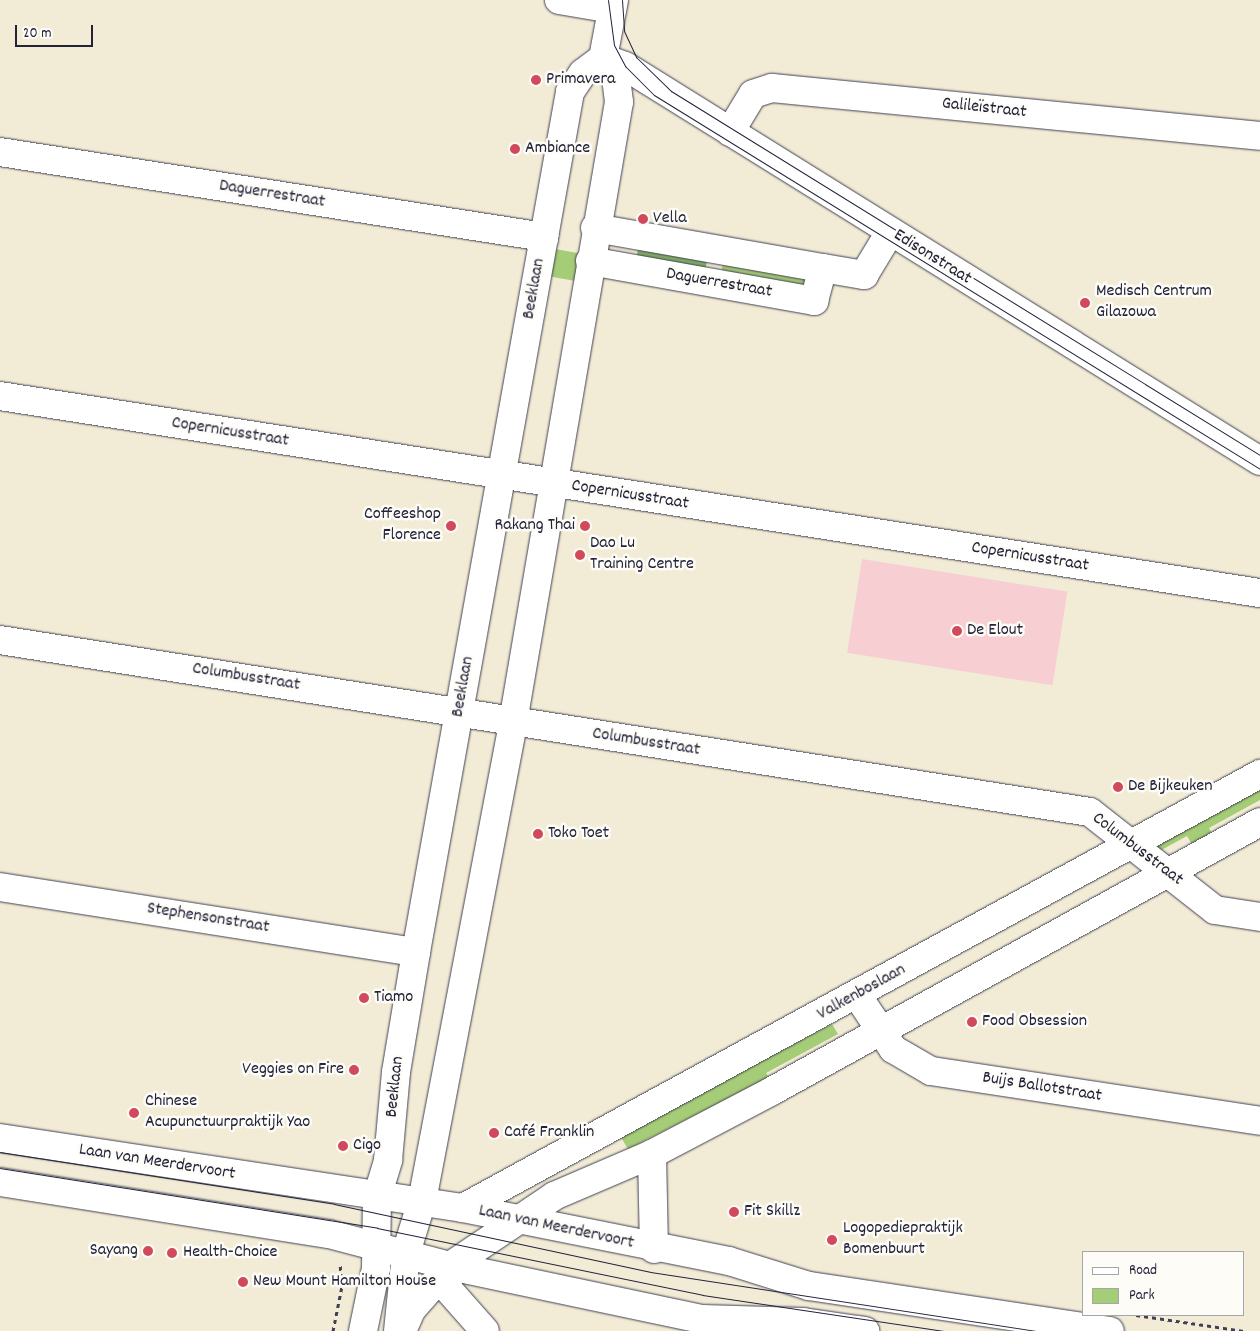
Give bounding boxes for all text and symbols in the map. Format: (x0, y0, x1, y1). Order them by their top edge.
scale bar (18, 15, 95, 47)
text: 20 m (23, 23, 51, 45)
place label: Primavera (546, 69, 615, 91)
marker: Primavera (530, 74, 542, 86)
street label: Galileïstraat (941, 94, 1027, 124)
place label: Ambiance (525, 138, 590, 160)
marker: Ambiance (509, 143, 521, 155)
street label: Daguerrestraat (217, 176, 327, 214)
place label: Vella (653, 208, 687, 230)
marker: Vella (637, 213, 649, 225)
street label: Edisonstraat (889, 225, 975, 291)
street label: Beeklaan (519, 257, 551, 321)
street label: Daguerrestraat (664, 264, 774, 304)
place label: Medisch Centrum Gilazowa (1096, 282, 1212, 324)
marker: Medisch Centrum Gilazowa (1078, 296, 1092, 310)
street label: Copernicusstraat (170, 413, 290, 453)
street label: Copernicusstraat (570, 476, 690, 516)
place label: Coffeeshop Florence (364, 505, 441, 548)
place label: Rakang Thai (494, 515, 575, 537)
marker: Coffeeshop Florence (445, 520, 457, 532)
marker: Rakang Thai (579, 520, 591, 532)
place label: Dao Lu Training Centre (590, 534, 694, 576)
street label: Copernicusstraat (970, 538, 1090, 578)
marker: Dao Lu Training Centre (574, 549, 586, 561)
place label: De Elout (967, 620, 1023, 642)
marker: De Elout (951, 625, 963, 637)
street label: Beeklaan (448, 655, 480, 719)
street label: Columbusstraat (191, 659, 301, 697)
street label: Columbusstraat (591, 724, 701, 762)
place label: De Bijkeuken (1128, 776, 1213, 798)
marker: De Bijkeuken (1112, 781, 1124, 793)
street label: Columbusstraat (1087, 809, 1187, 891)
place label: Toko Toet (548, 823, 609, 845)
marker: Toko Toet (532, 828, 544, 840)
street label: Stephensonstraat (145, 899, 271, 939)
street label: Valkenboslaan (814, 960, 910, 1026)
place label: Tiamo (374, 987, 413, 1009)
marker: Tiamo (358, 992, 370, 1004)
place label: Food Obsession (982, 1011, 1087, 1033)
marker: Food Obsession (966, 1016, 978, 1028)
street label: Beeklaan (382, 1055, 410, 1119)
place label: Veggies on Fire (242, 1059, 344, 1081)
marker: Veggies on Fire (348, 1064, 360, 1076)
street label: Buijs Ballotstraat (981, 1068, 1103, 1108)
place label: Chinese Acupunctuurpraktijk Yao (145, 1092, 310, 1134)
marker: Chinese Acupunctuurpraktijk Yao (127, 1106, 141, 1120)
place label: Café Franklin (504, 1122, 594, 1144)
marker: Café Franklin (488, 1127, 500, 1139)
place label: Cigo (353, 1135, 381, 1157)
street label: Laan van Meerdervoort (77, 1140, 237, 1186)
marker: Cigo (337, 1140, 349, 1152)
street label: Laan van Meerdervoort (476, 1201, 636, 1255)
place label: Fit Skillz (744, 1201, 800, 1223)
marker: Fit Skillz (728, 1206, 740, 1218)
place label: Logopediepraktijk Bomenbuurt (843, 1219, 963, 1262)
marker: Logopediepraktijk Bomenbuurt (825, 1233, 839, 1247)
place label: Sayang (90, 1240, 138, 1262)
place label: Health-Choice (183, 1242, 277, 1264)
marker: Sayang (142, 1245, 154, 1257)
marker: Health-Choice (165, 1246, 179, 1260)
legend (1082, 1251, 1245, 1316)
text: Road (1129, 1260, 1157, 1282)
place label: New Mount Hamilton House (253, 1271, 436, 1293)
marker: New Mount Hamilton House (237, 1276, 249, 1288)
text: Park (1129, 1285, 1155, 1307)

